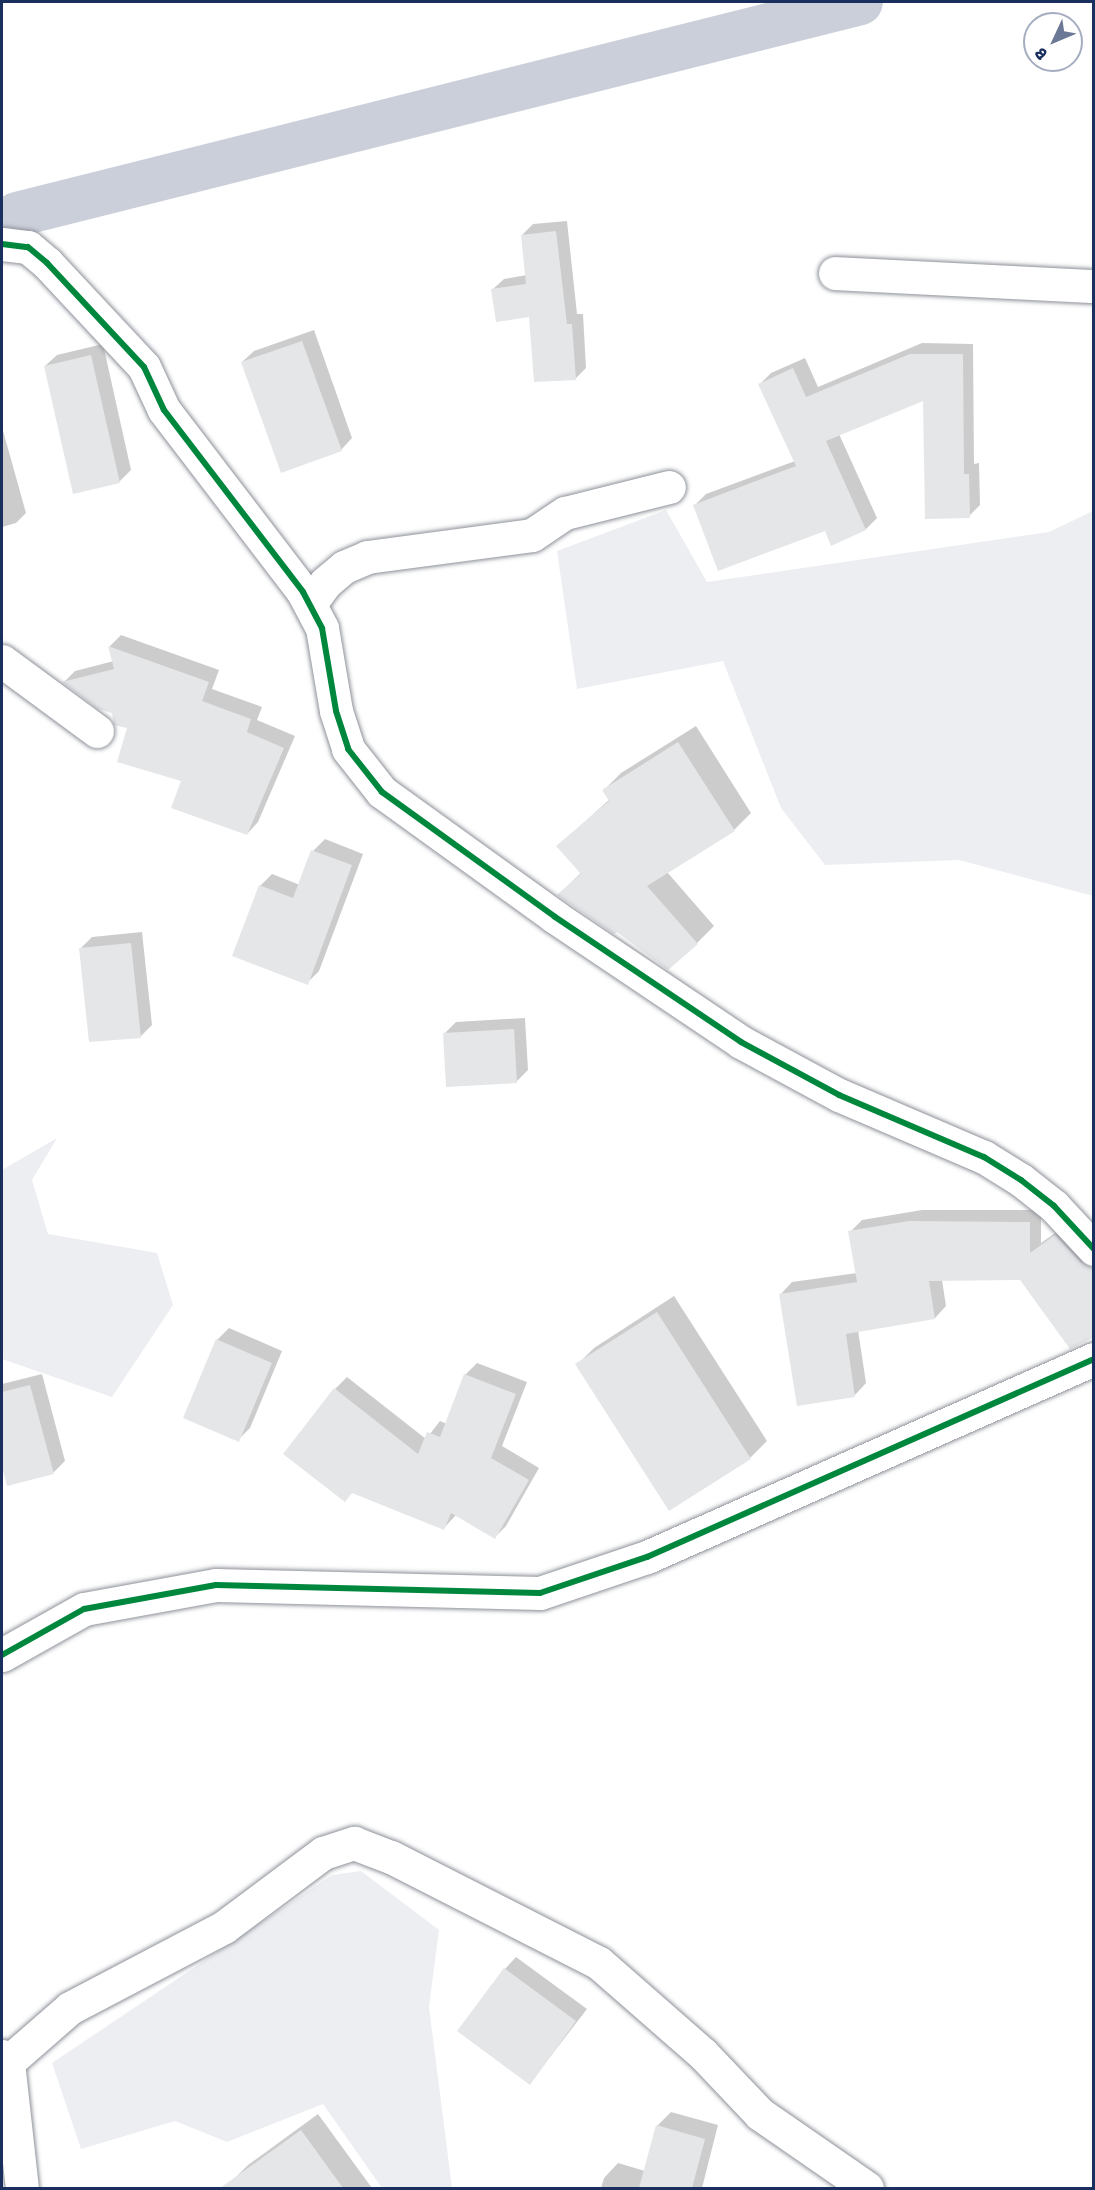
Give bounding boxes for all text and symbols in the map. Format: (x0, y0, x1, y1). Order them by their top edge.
north arrow (1023, 12, 1083, 72)
text: B (1030, 43, 1052, 64)

